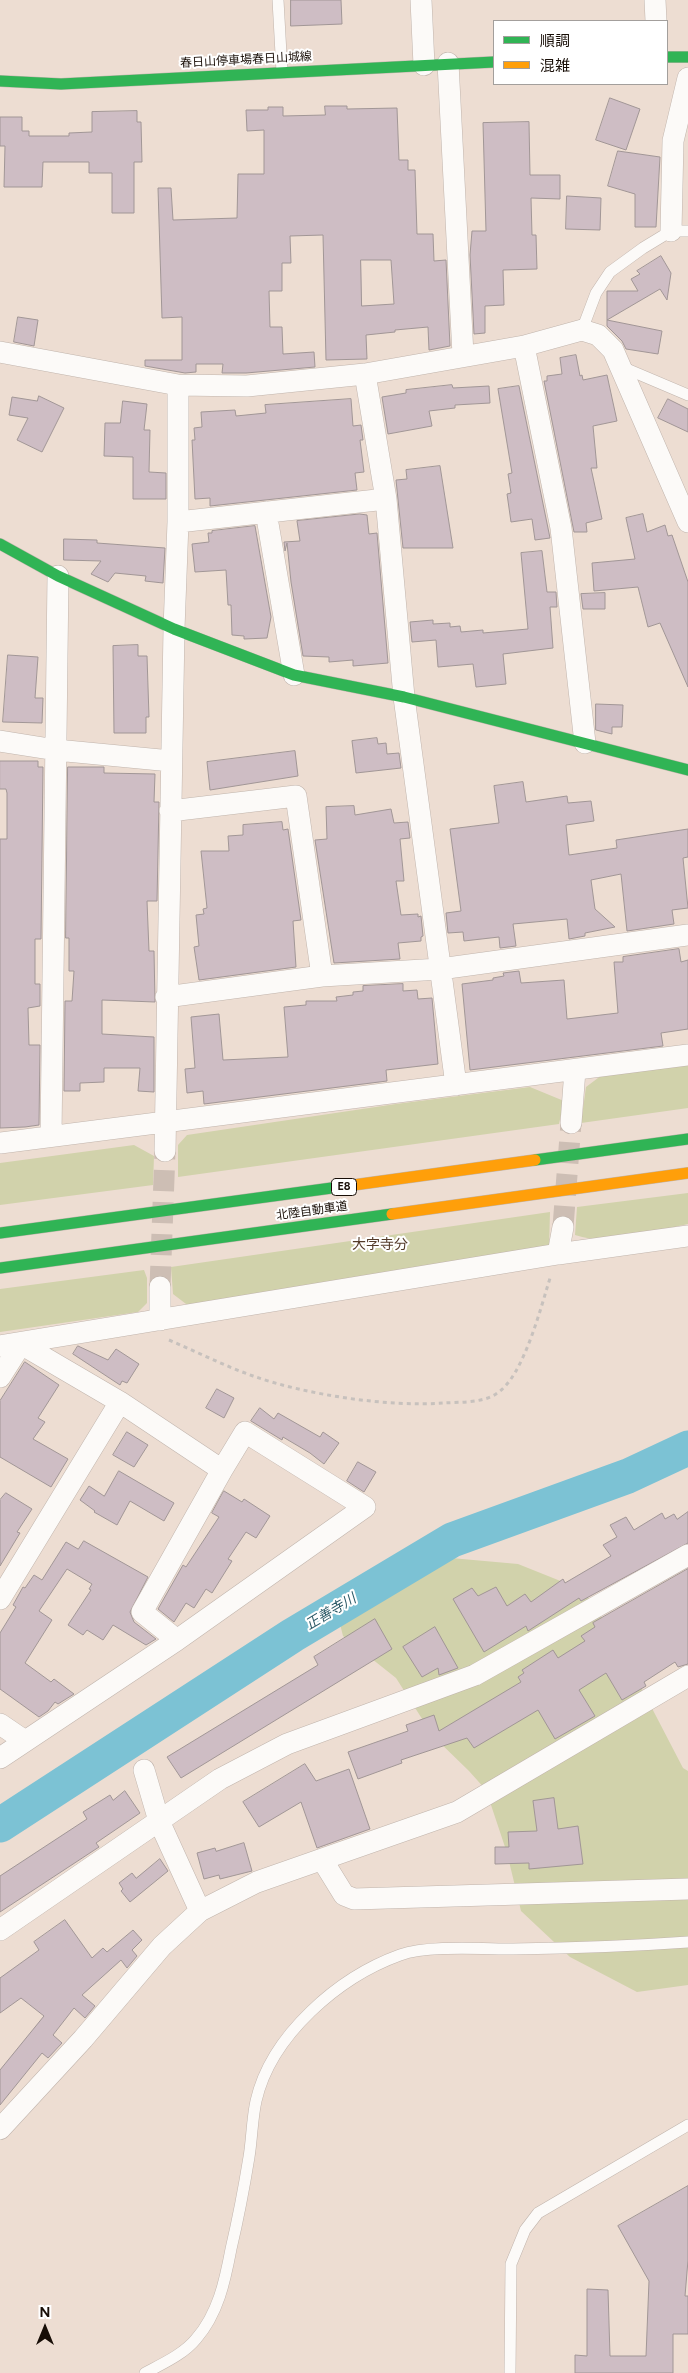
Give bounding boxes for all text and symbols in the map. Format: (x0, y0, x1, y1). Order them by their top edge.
legend (493, 20, 668, 85)
text: 順調 (540, 32, 570, 50)
street label: 春日山停車場春日山城線 (180, 49, 312, 71)
text: 混雑 (540, 57, 570, 75)
road number: E8 (332, 1178, 356, 1196)
street label: 北陸自動車道 (275, 1199, 349, 1223)
district label: 大字寺分 (352, 1237, 408, 1253)
water label: 正善寺川 (303, 1590, 359, 1634)
north arrow (20, 2303, 70, 2353)
text: N (40, 2304, 50, 2321)

